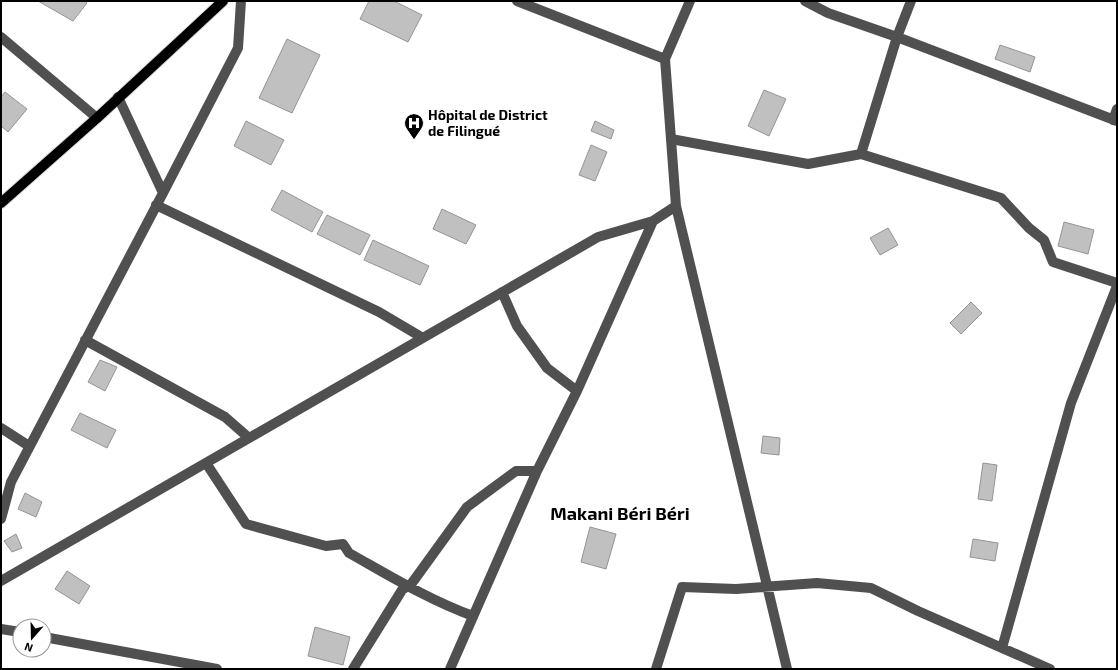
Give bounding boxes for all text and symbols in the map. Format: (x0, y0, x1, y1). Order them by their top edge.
place label: Hôpital de District de Filingué (428, 106, 548, 139)
hospital icon: Hôpital de District de Filingué (403, 112, 425, 140)
district label: Makani Béri Béri (550, 502, 690, 524)
north arrow (12, 618, 52, 658)
text: N (22, 640, 34, 655)

